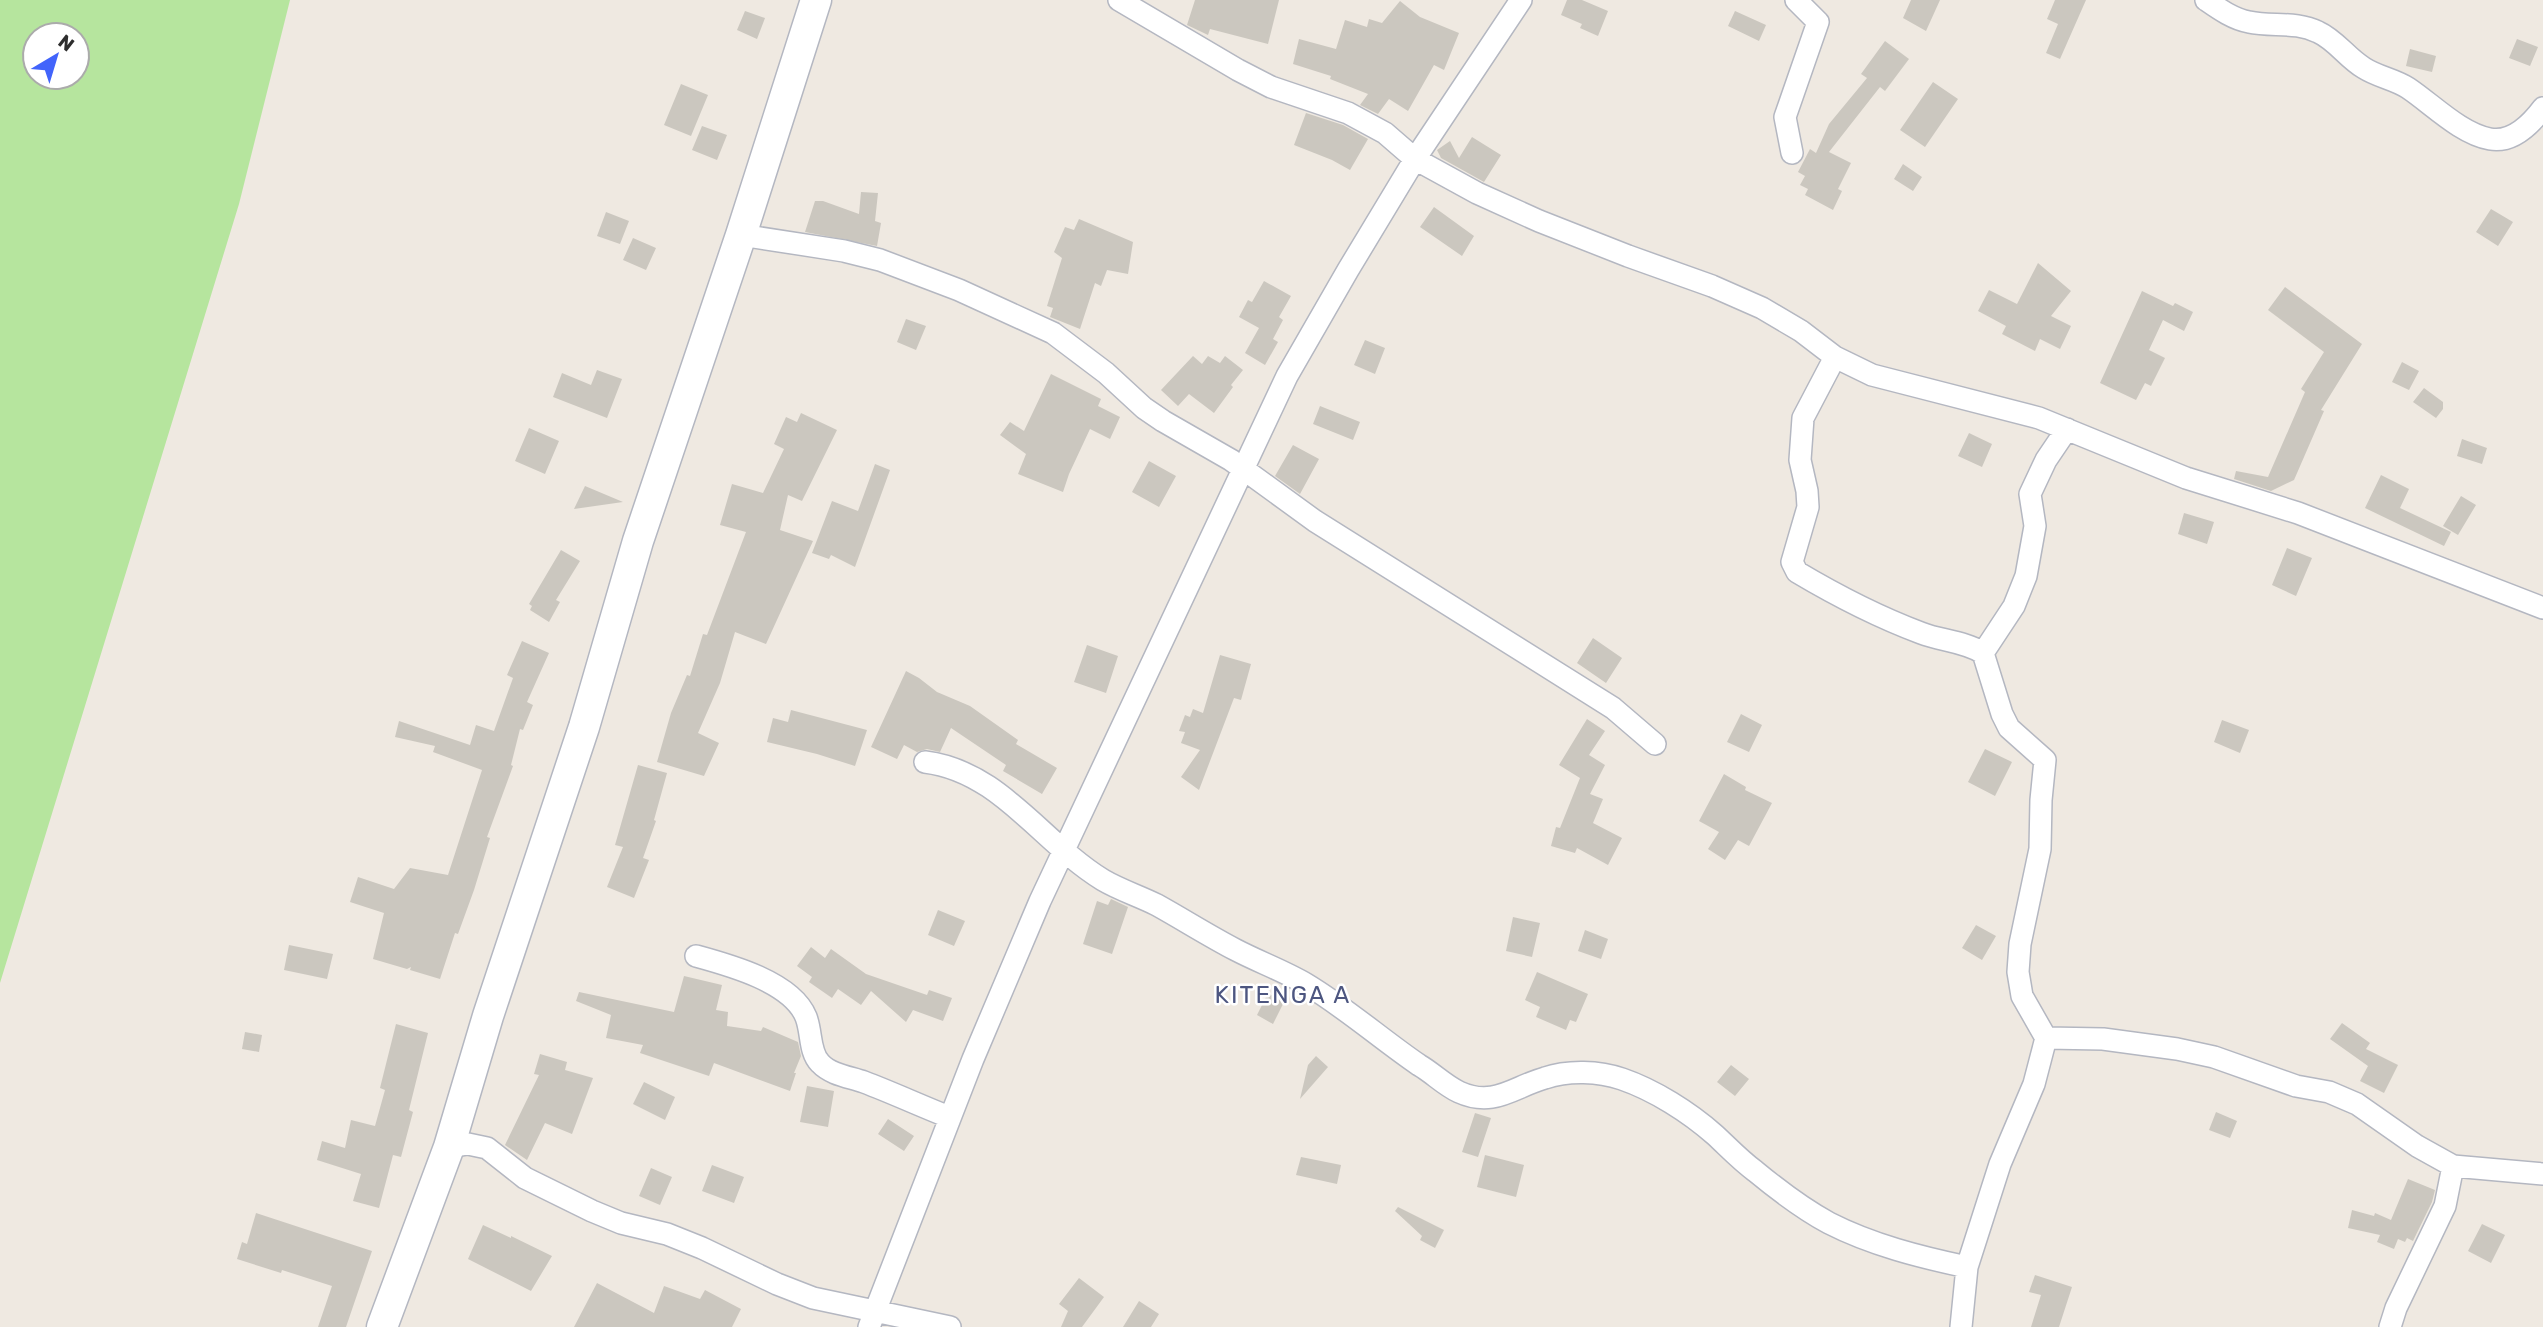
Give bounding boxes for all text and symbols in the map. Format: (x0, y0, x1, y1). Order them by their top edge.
north arrow (21, 21, 91, 91)
text: N (54, 30, 79, 56)
district label: KITENGA A (1215, 981, 1351, 1009)

